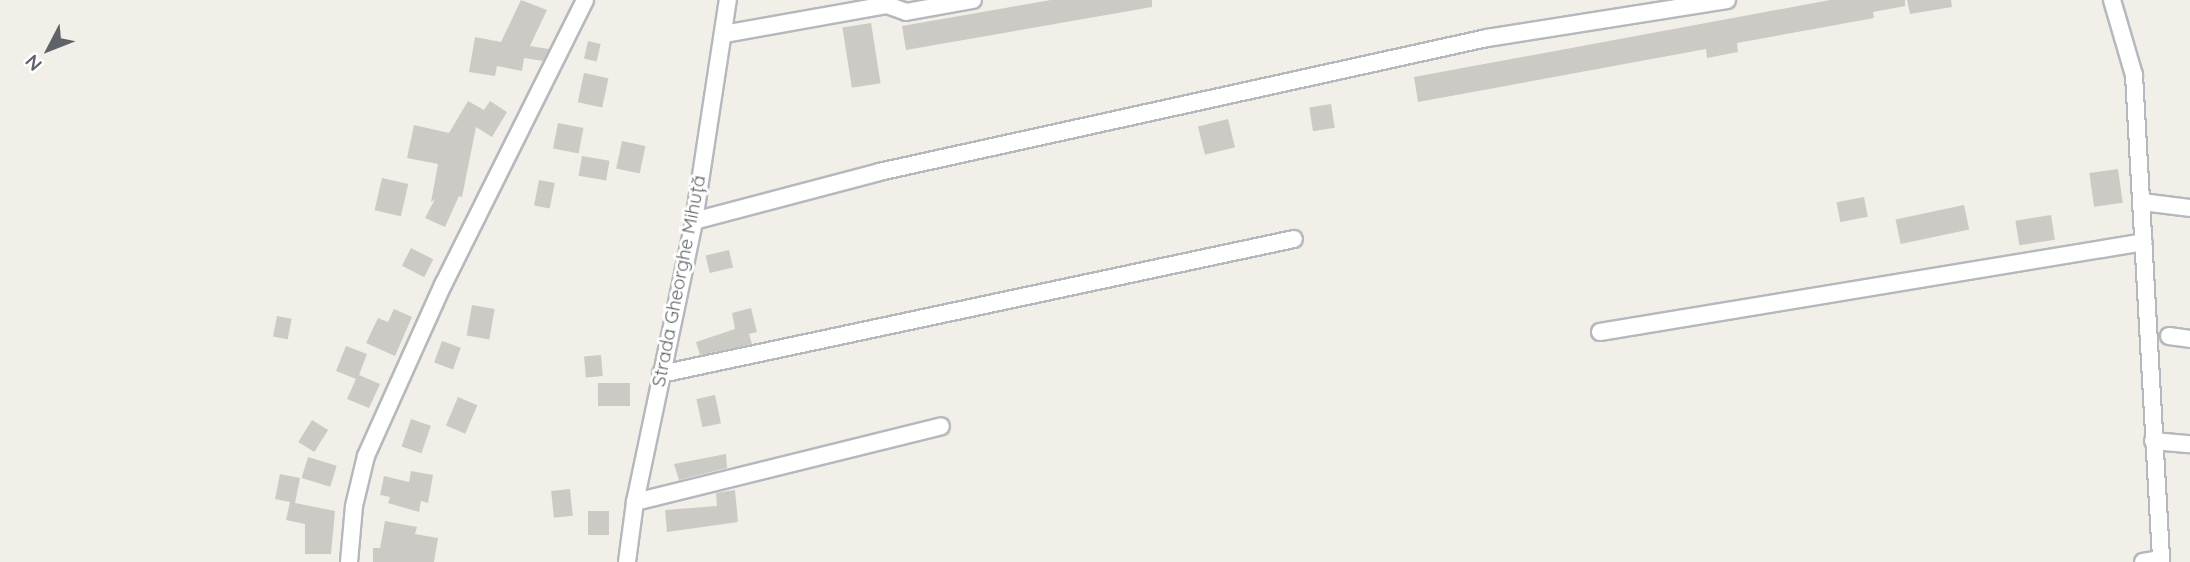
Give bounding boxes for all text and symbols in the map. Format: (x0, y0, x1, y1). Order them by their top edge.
north arrow (14, 14, 84, 84)
text: N (20, 50, 47, 76)
street label: Strada Gheorghe Mihuță (647, 173, 711, 389)

